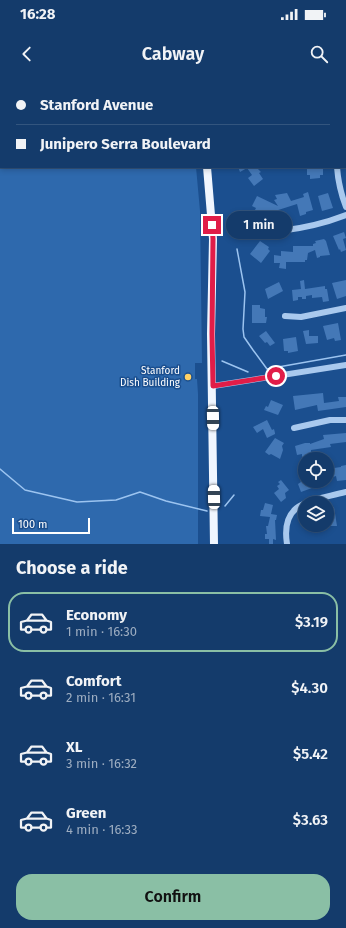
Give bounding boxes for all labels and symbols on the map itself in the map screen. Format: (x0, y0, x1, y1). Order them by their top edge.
callout: 1 min (226, 211, 292, 239)
route end (203, 216, 221, 234)
place label: Stanford Dish Building (120, 365, 181, 389)
route start (267, 367, 285, 385)
marker: Stanford Dish Building (183, 372, 193, 382)
car (207, 406, 219, 430)
car (208, 485, 220, 509)
scale bar (12, 516, 90, 535)

